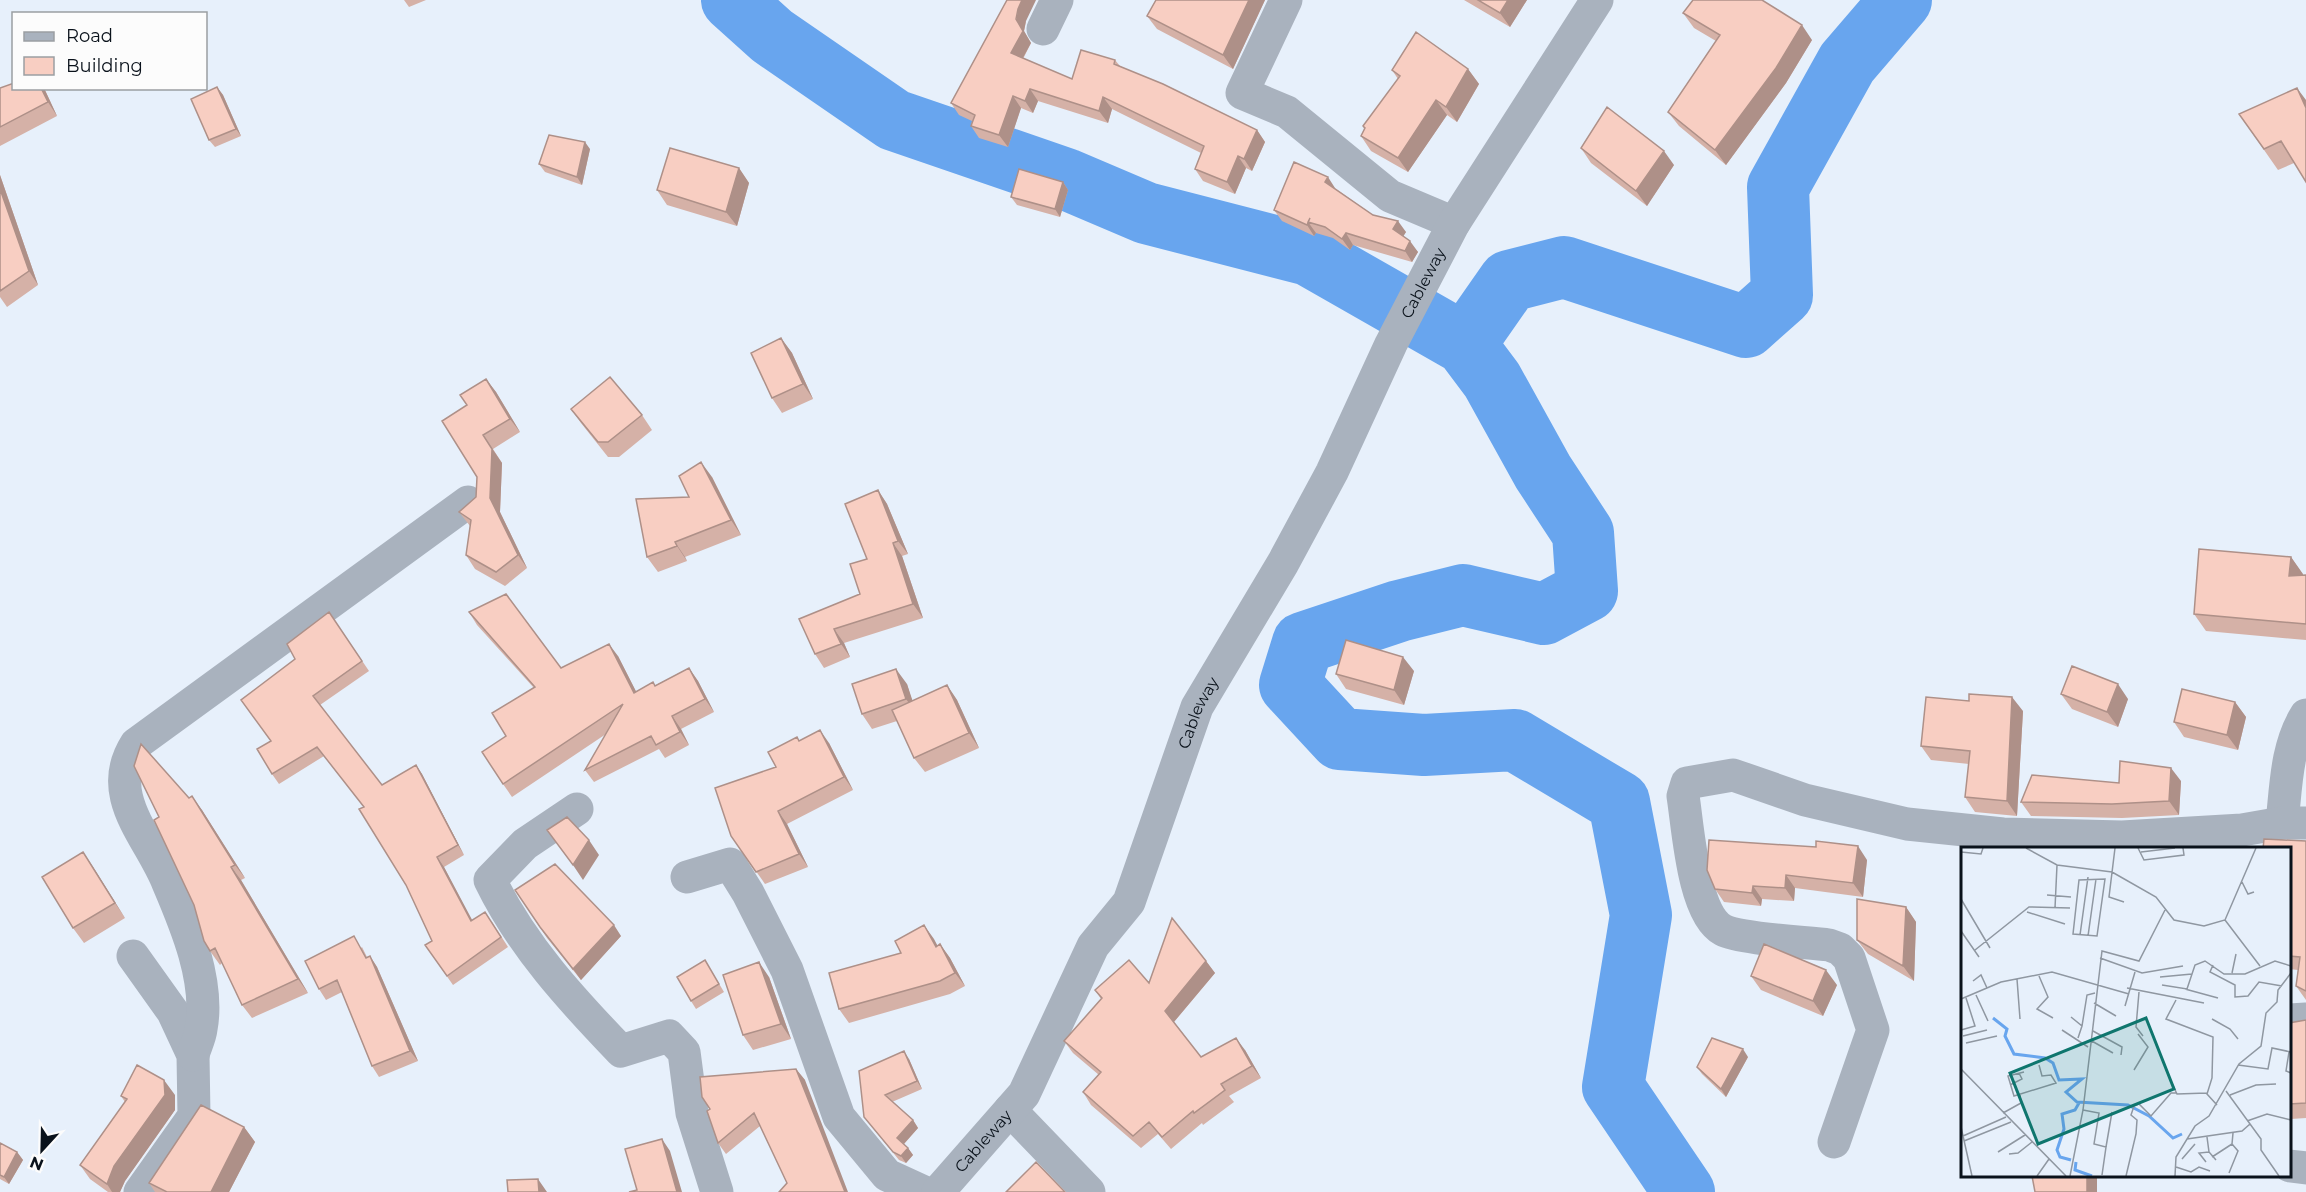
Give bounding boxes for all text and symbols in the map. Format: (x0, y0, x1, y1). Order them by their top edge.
legend (12, 12, 207, 90)
text: Road (66, 25, 113, 47)
text: Building (66, 55, 143, 77)
street label: Cableway (1397, 244, 1449, 321)
street label: Cableway (1174, 673, 1222, 751)
inset map (1961, 847, 2291, 1177)
street label: Cableway (950, 1105, 1016, 1176)
north arrow (12, 1120, 72, 1180)
text: N (27, 1152, 46, 1175)

